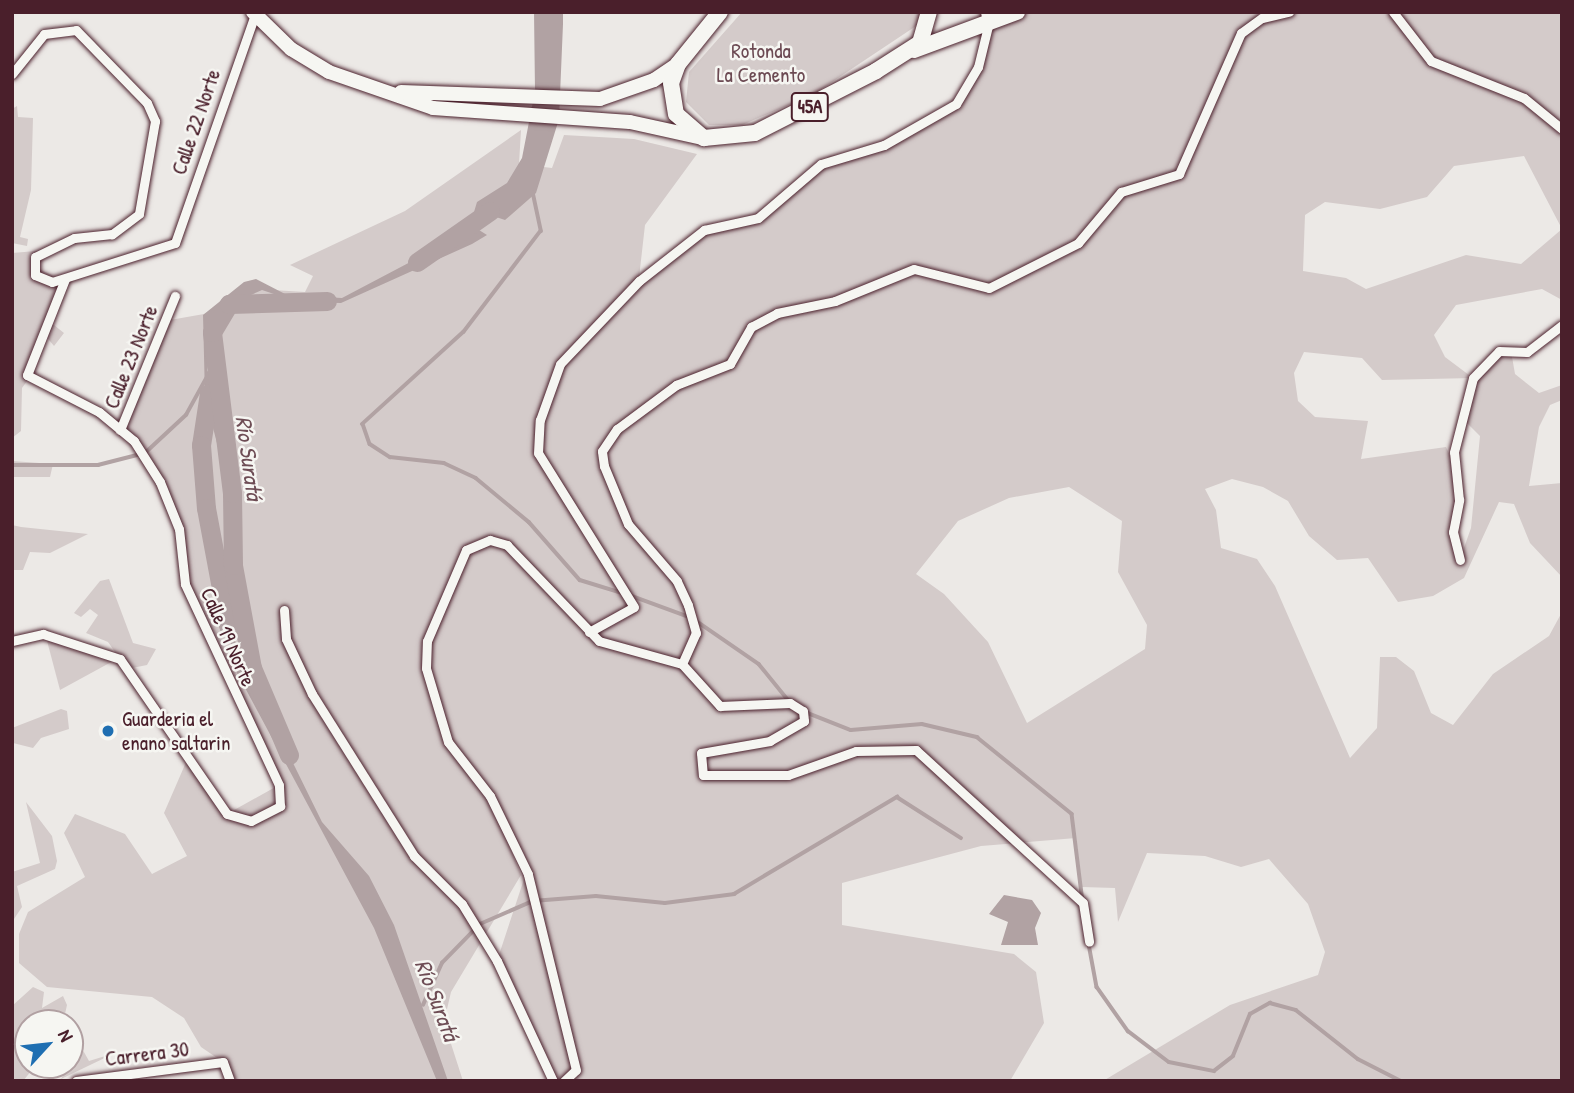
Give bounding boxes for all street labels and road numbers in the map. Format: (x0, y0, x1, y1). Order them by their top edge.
street label: Calle 22 Norte (166, 66, 226, 178)
road number: 45A (791, 92, 829, 122)
street label: Calle 23 Norte (99, 302, 163, 412)
street label: Calle 19 Norte (195, 584, 261, 690)
street label: Carrera 30 (104, 1036, 190, 1072)

